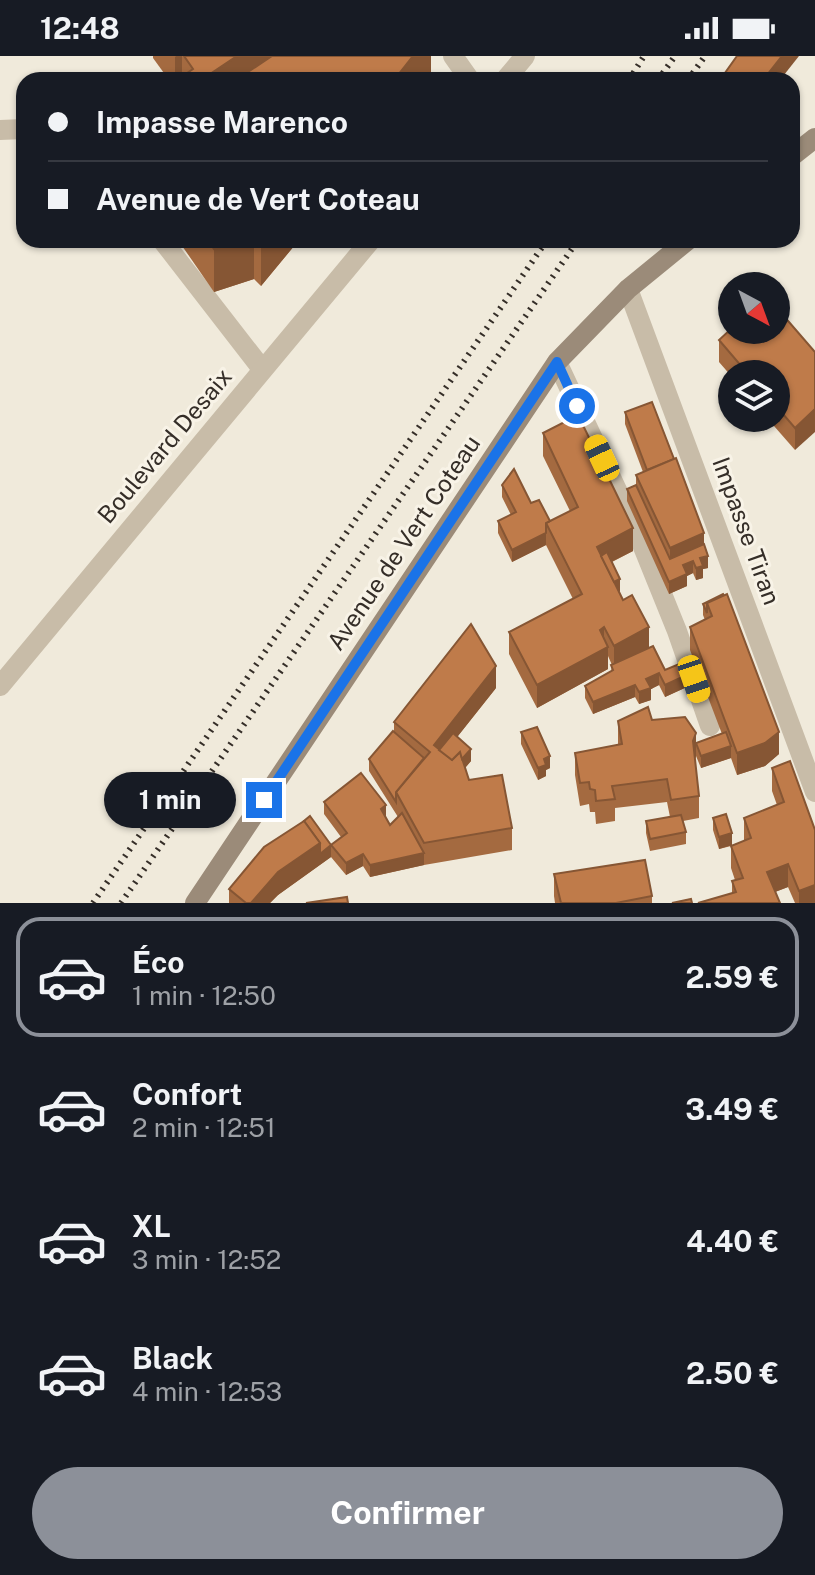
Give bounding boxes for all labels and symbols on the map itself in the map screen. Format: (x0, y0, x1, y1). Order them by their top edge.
north arrow (718, 272, 790, 344)
street label: Boulevard Desaix (91, 362, 237, 528)
route start (559, 388, 595, 424)
street label: Avenue de Vert Coteau (321, 430, 485, 655)
car (581, 431, 623, 485)
street label: Impasse Tiran (707, 453, 787, 608)
car (675, 652, 713, 706)
callout: 1 min (104, 772, 236, 828)
route end (246, 782, 282, 818)

